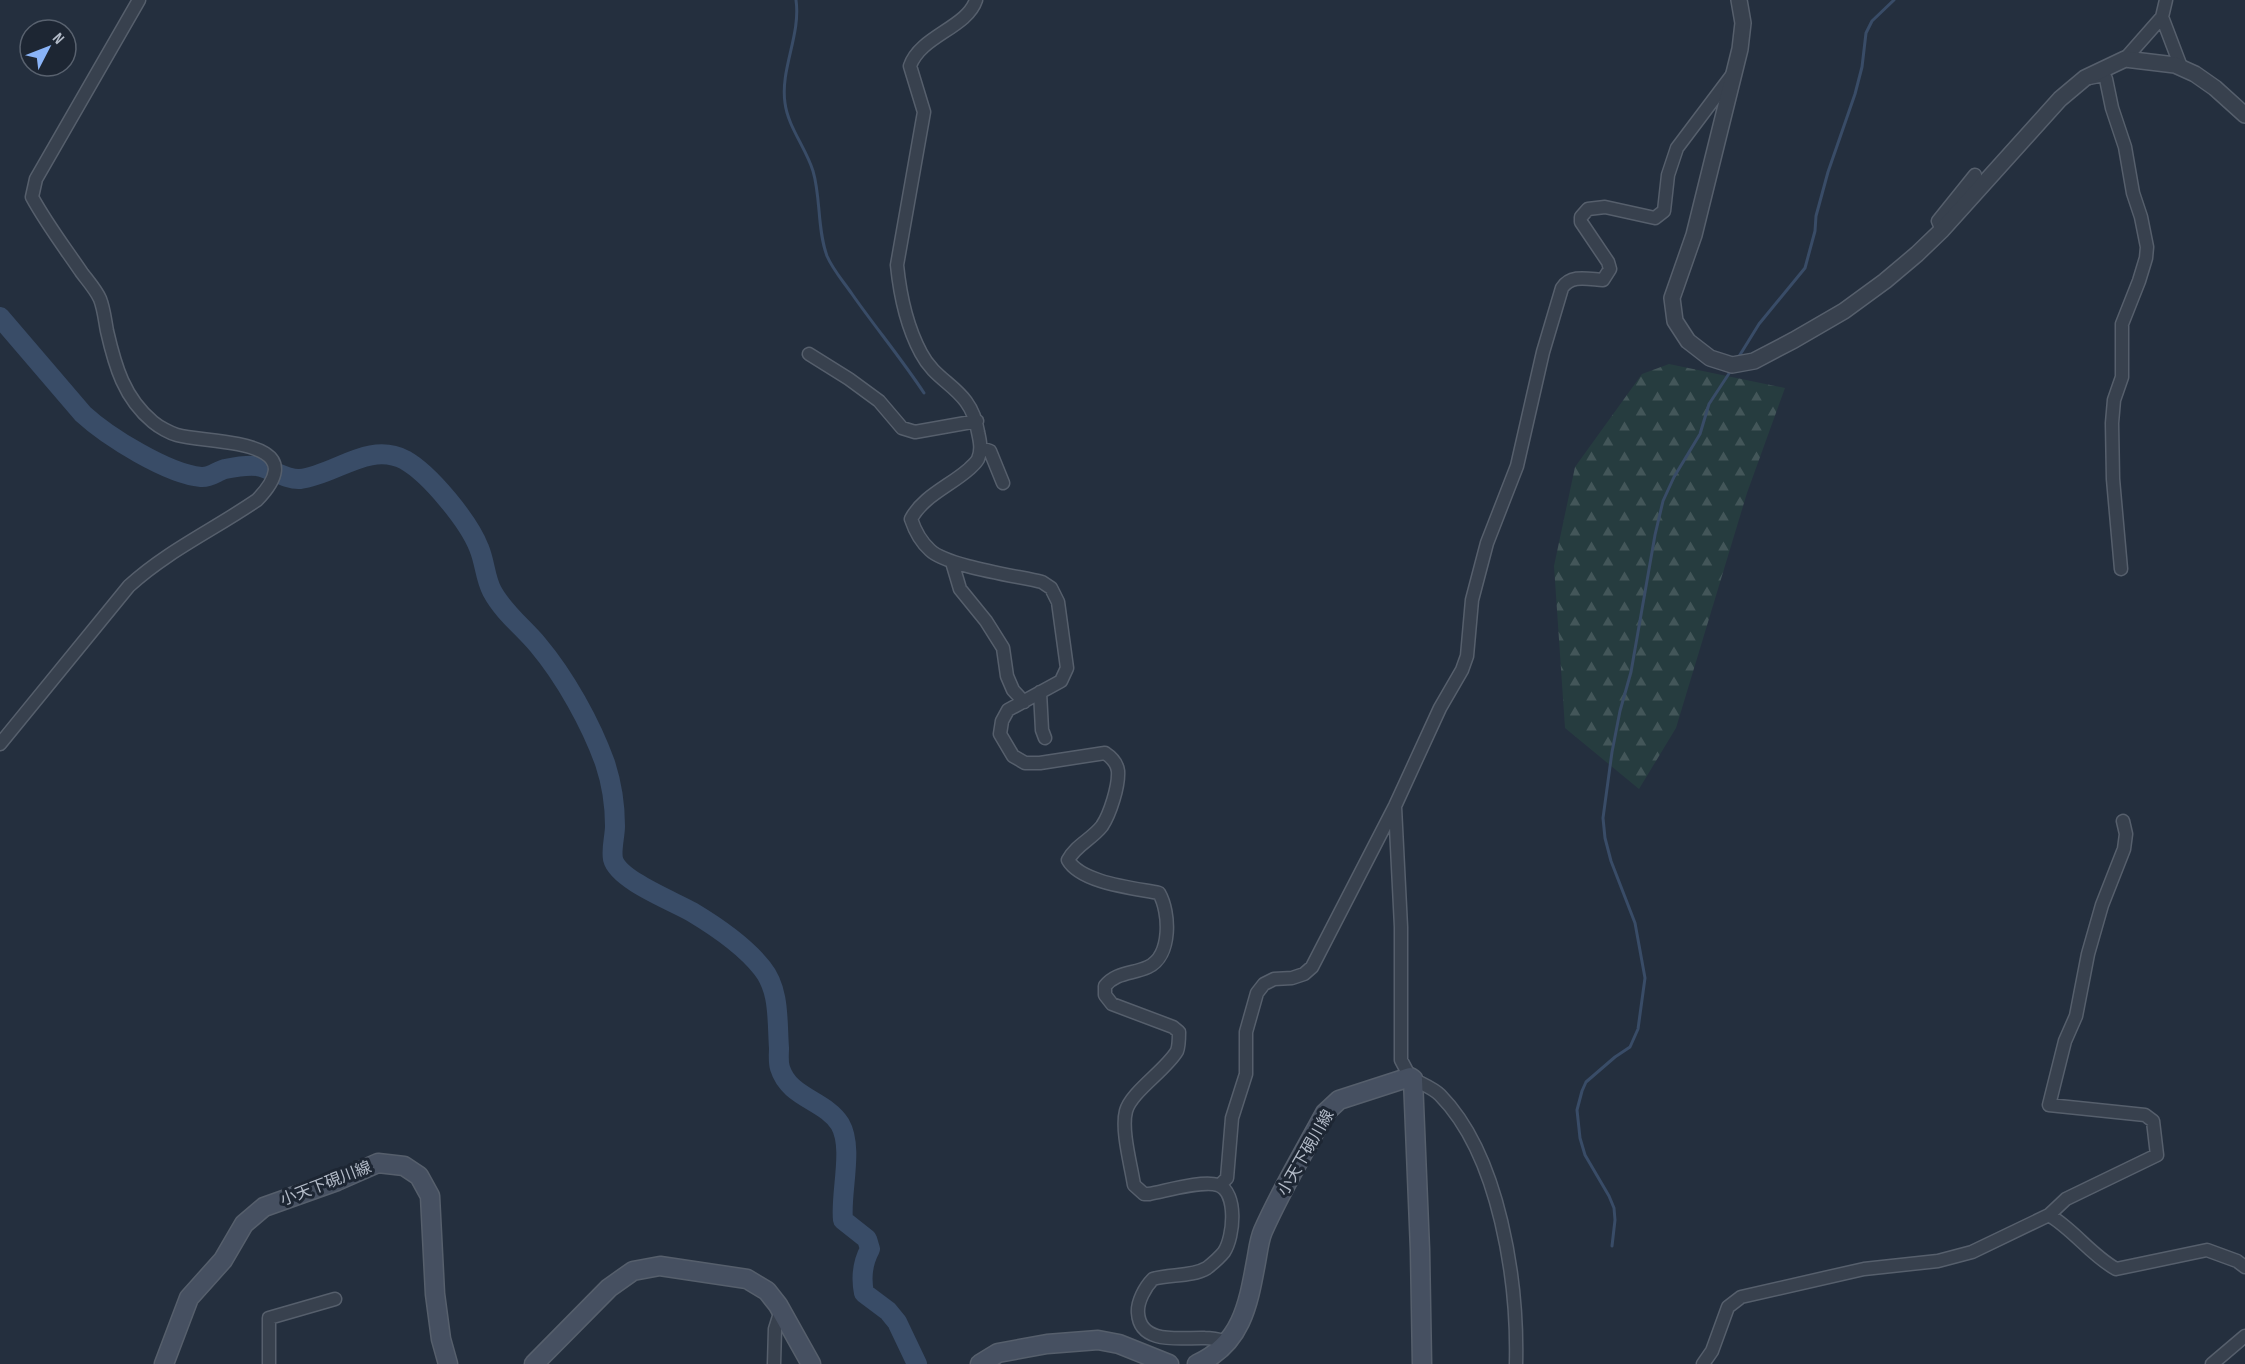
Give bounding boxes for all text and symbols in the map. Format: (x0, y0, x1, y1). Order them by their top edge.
north arrow (18, 18, 78, 78)
text: N (48, 29, 68, 48)
street label: 小天下硯川線 (1274, 1107, 1338, 1199)
street label: 小天下硯川線 (278, 1158, 374, 1210)

